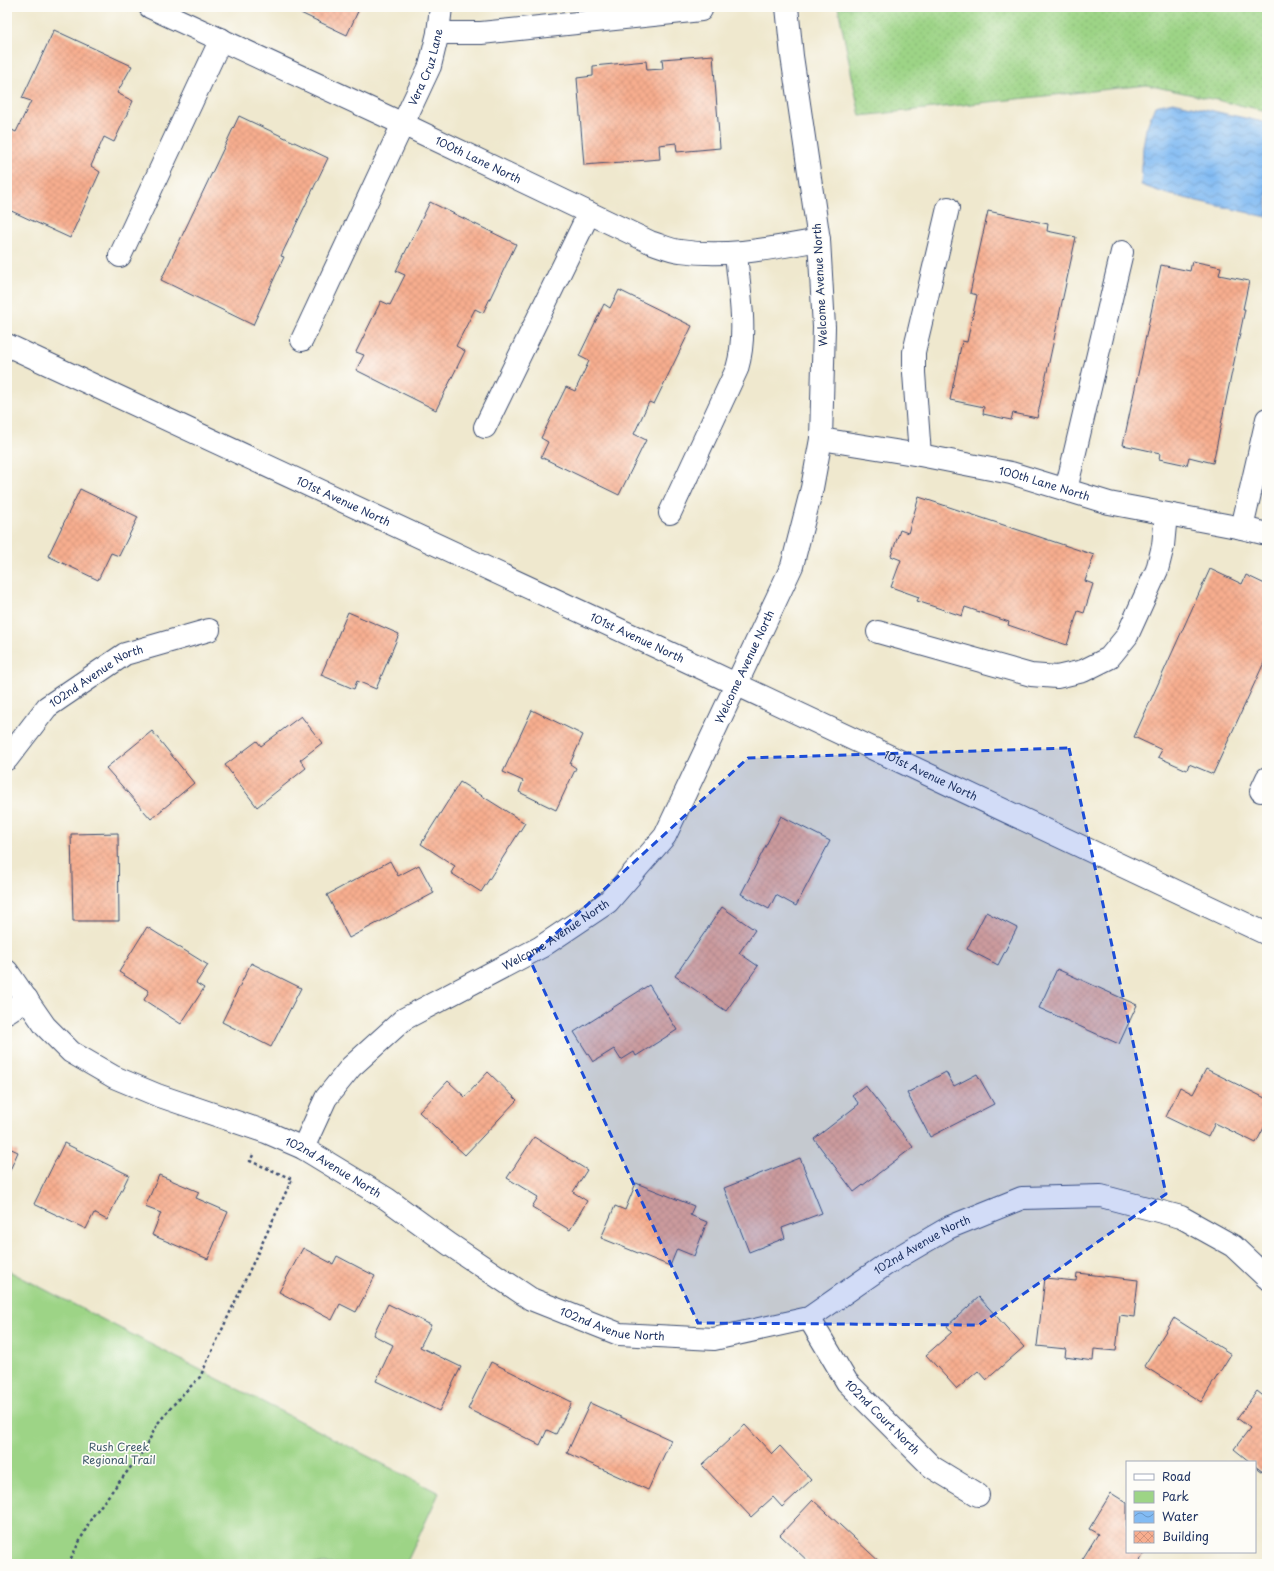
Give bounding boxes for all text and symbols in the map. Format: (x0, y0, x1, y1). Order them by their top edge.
street label: Vera Cruz Lane (404, 28, 446, 108)
street label: 100th Lane North (432, 131, 524, 187)
street label: Welcome Avenue North (808, 223, 831, 347)
street label: 100th Lane North (998, 462, 1092, 505)
street label: 101st Avenue North (294, 472, 393, 530)
street label: Welcome Avenue North (710, 607, 778, 726)
street label: 101st Avenue North (588, 608, 687, 667)
street label: 102nd Avenue North (45, 640, 145, 711)
street label: 101st Avenue North (881, 746, 980, 805)
street label: Welcome Avenue North (499, 895, 612, 974)
street label: 102nd Avenue North (283, 1132, 385, 1202)
street label: 102nd Avenue North (870, 1211, 973, 1279)
street label: 102nd Avenue North (557, 1302, 665, 1344)
street label: 102nd Court North (841, 1375, 924, 1458)
park label: Rush Creek Regional Trail (82, 1438, 156, 1468)
legend (1126, 1461, 1256, 1553)
text: Road (1162, 1467, 1191, 1485)
text: Park (1162, 1487, 1189, 1505)
text: Water (1162, 1507, 1199, 1525)
text: Building (1162, 1527, 1209, 1545)

